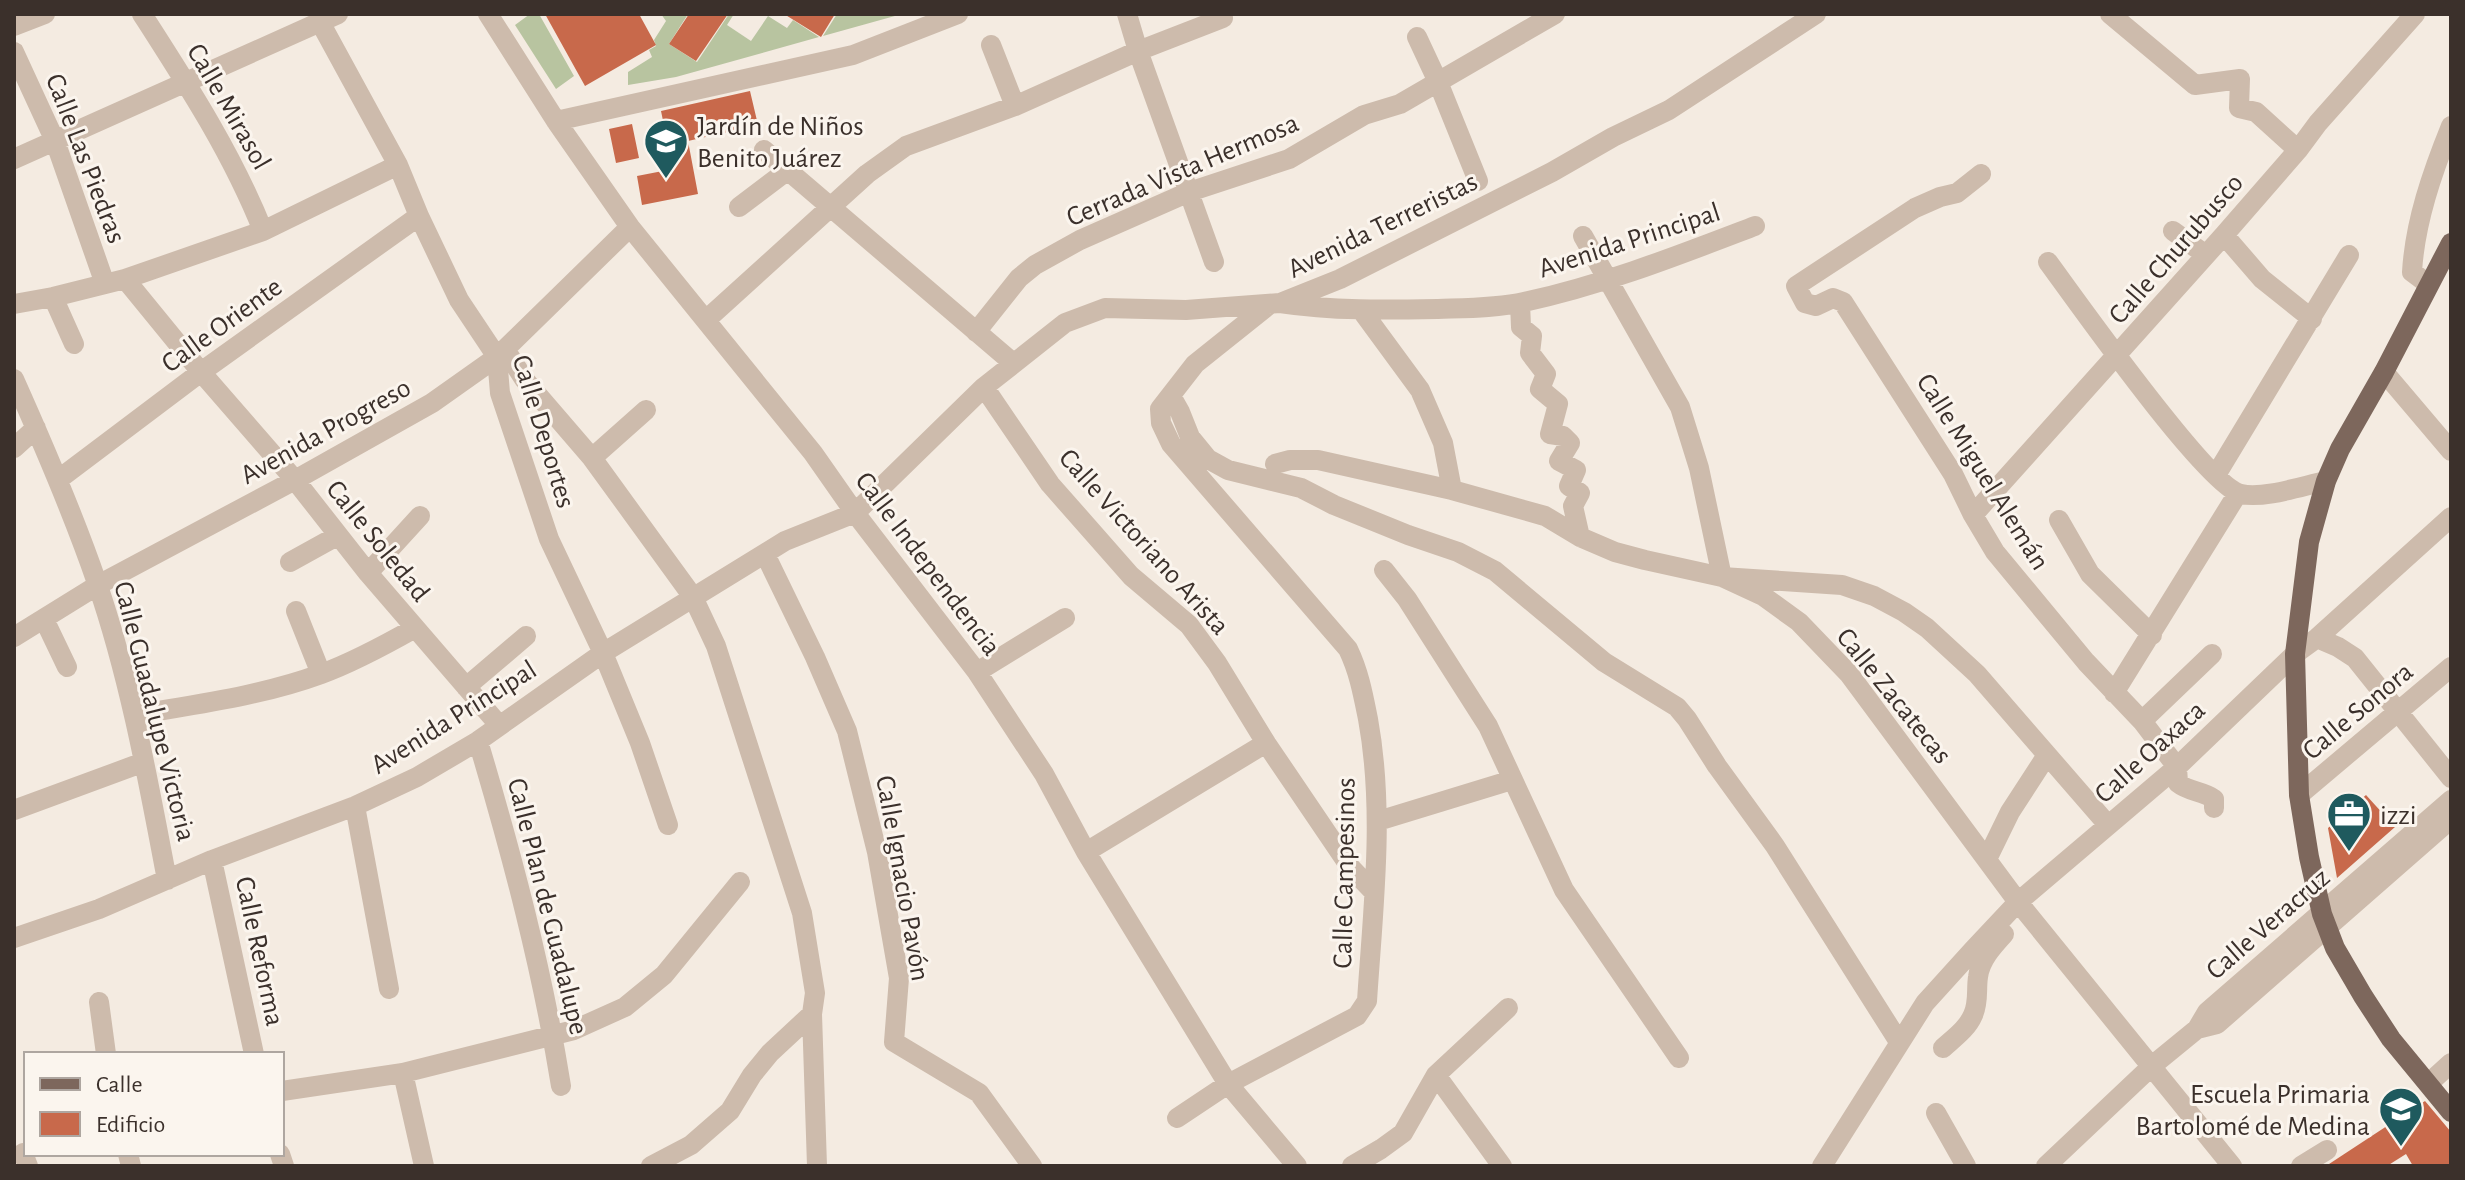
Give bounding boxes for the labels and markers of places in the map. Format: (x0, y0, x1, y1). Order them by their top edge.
place label: Jardín de Niños Benito Juárez (697, 113, 864, 173)
school or university icon: Jardín de Niños Benito Juárez (642, 117, 690, 180)
office icon: izzi (2325, 790, 2373, 853)
place label: izzi (2380, 802, 2417, 830)
place label: Escuela Primaria Bartolomé de Medina (2136, 1081, 2370, 1141)
school or university icon: Escuela Primaria Bartolomé de Medina (2377, 1085, 2425, 1148)

